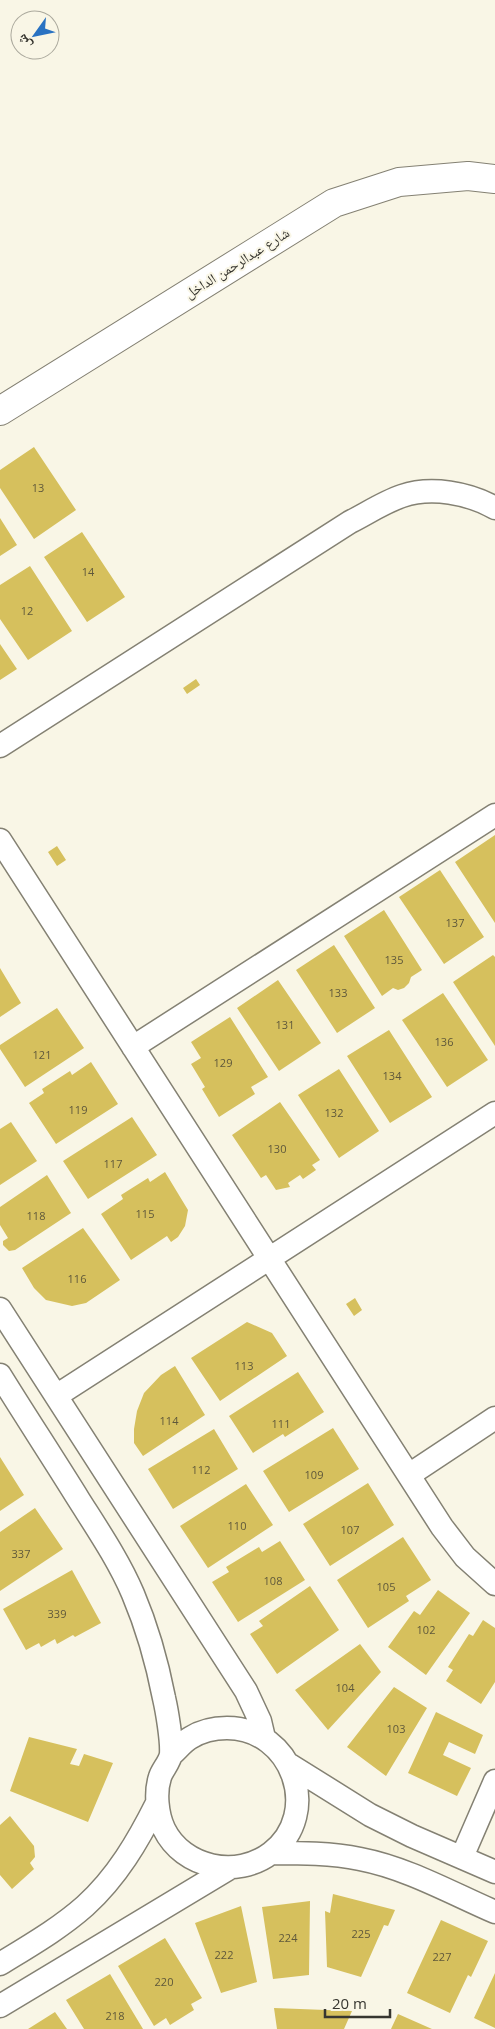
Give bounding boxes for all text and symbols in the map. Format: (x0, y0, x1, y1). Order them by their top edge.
north arrow (10, 10, 60, 60)
text: ش (12, 31, 36, 54)
street label: شارع عبدالرحمن الداخل (181, 223, 293, 303)
house number: 13 (32, 480, 44, 495)
house number: 14 (82, 564, 95, 579)
house number: 12 (21, 603, 33, 618)
house number: 137 (446, 915, 464, 930)
house number: 135 (385, 952, 403, 967)
house number: 133 (329, 985, 347, 1000)
house number: 131 (276, 1017, 294, 1032)
house number: 136 (435, 1034, 453, 1049)
house number: 121 (33, 1047, 51, 1062)
house number: 129 (214, 1055, 232, 1070)
house number: 134 (383, 1068, 402, 1083)
house number: 119 (69, 1102, 87, 1117)
house number: 132 (325, 1105, 343, 1120)
house number: 130 (268, 1141, 286, 1156)
house number: 117 (104, 1156, 122, 1171)
house number: 115 (136, 1206, 154, 1221)
house number: 118 (27, 1208, 45, 1223)
house number: 116 (68, 1271, 86, 1286)
house number: 113 (235, 1358, 253, 1373)
house number: 114 (160, 1413, 179, 1428)
house number: 111 (272, 1416, 290, 1431)
house number: 112 (192, 1462, 210, 1477)
house number: 109 (305, 1467, 323, 1482)
house number: 110 (228, 1518, 246, 1533)
house number: 107 (341, 1522, 359, 1537)
house number: 337 (12, 1546, 30, 1561)
house number: 108 (264, 1573, 282, 1588)
house number: 105 (377, 1579, 395, 1594)
house number: 339 (48, 1606, 66, 1621)
house number: 102 (417, 1622, 435, 1637)
house number: 104 (336, 1680, 355, 1695)
house number: 103 (387, 1721, 405, 1736)
house number: 225 (352, 1926, 370, 1941)
house number: 224 (279, 1930, 298, 1945)
house number: 222 (215, 1947, 233, 1962)
house number: 227 (433, 1949, 451, 1964)
house number: 220 (155, 1974, 173, 1989)
scale bar (325, 1986, 390, 2018)
text: 20 m (332, 1993, 367, 2013)
house number: 218 (106, 2008, 124, 2023)

